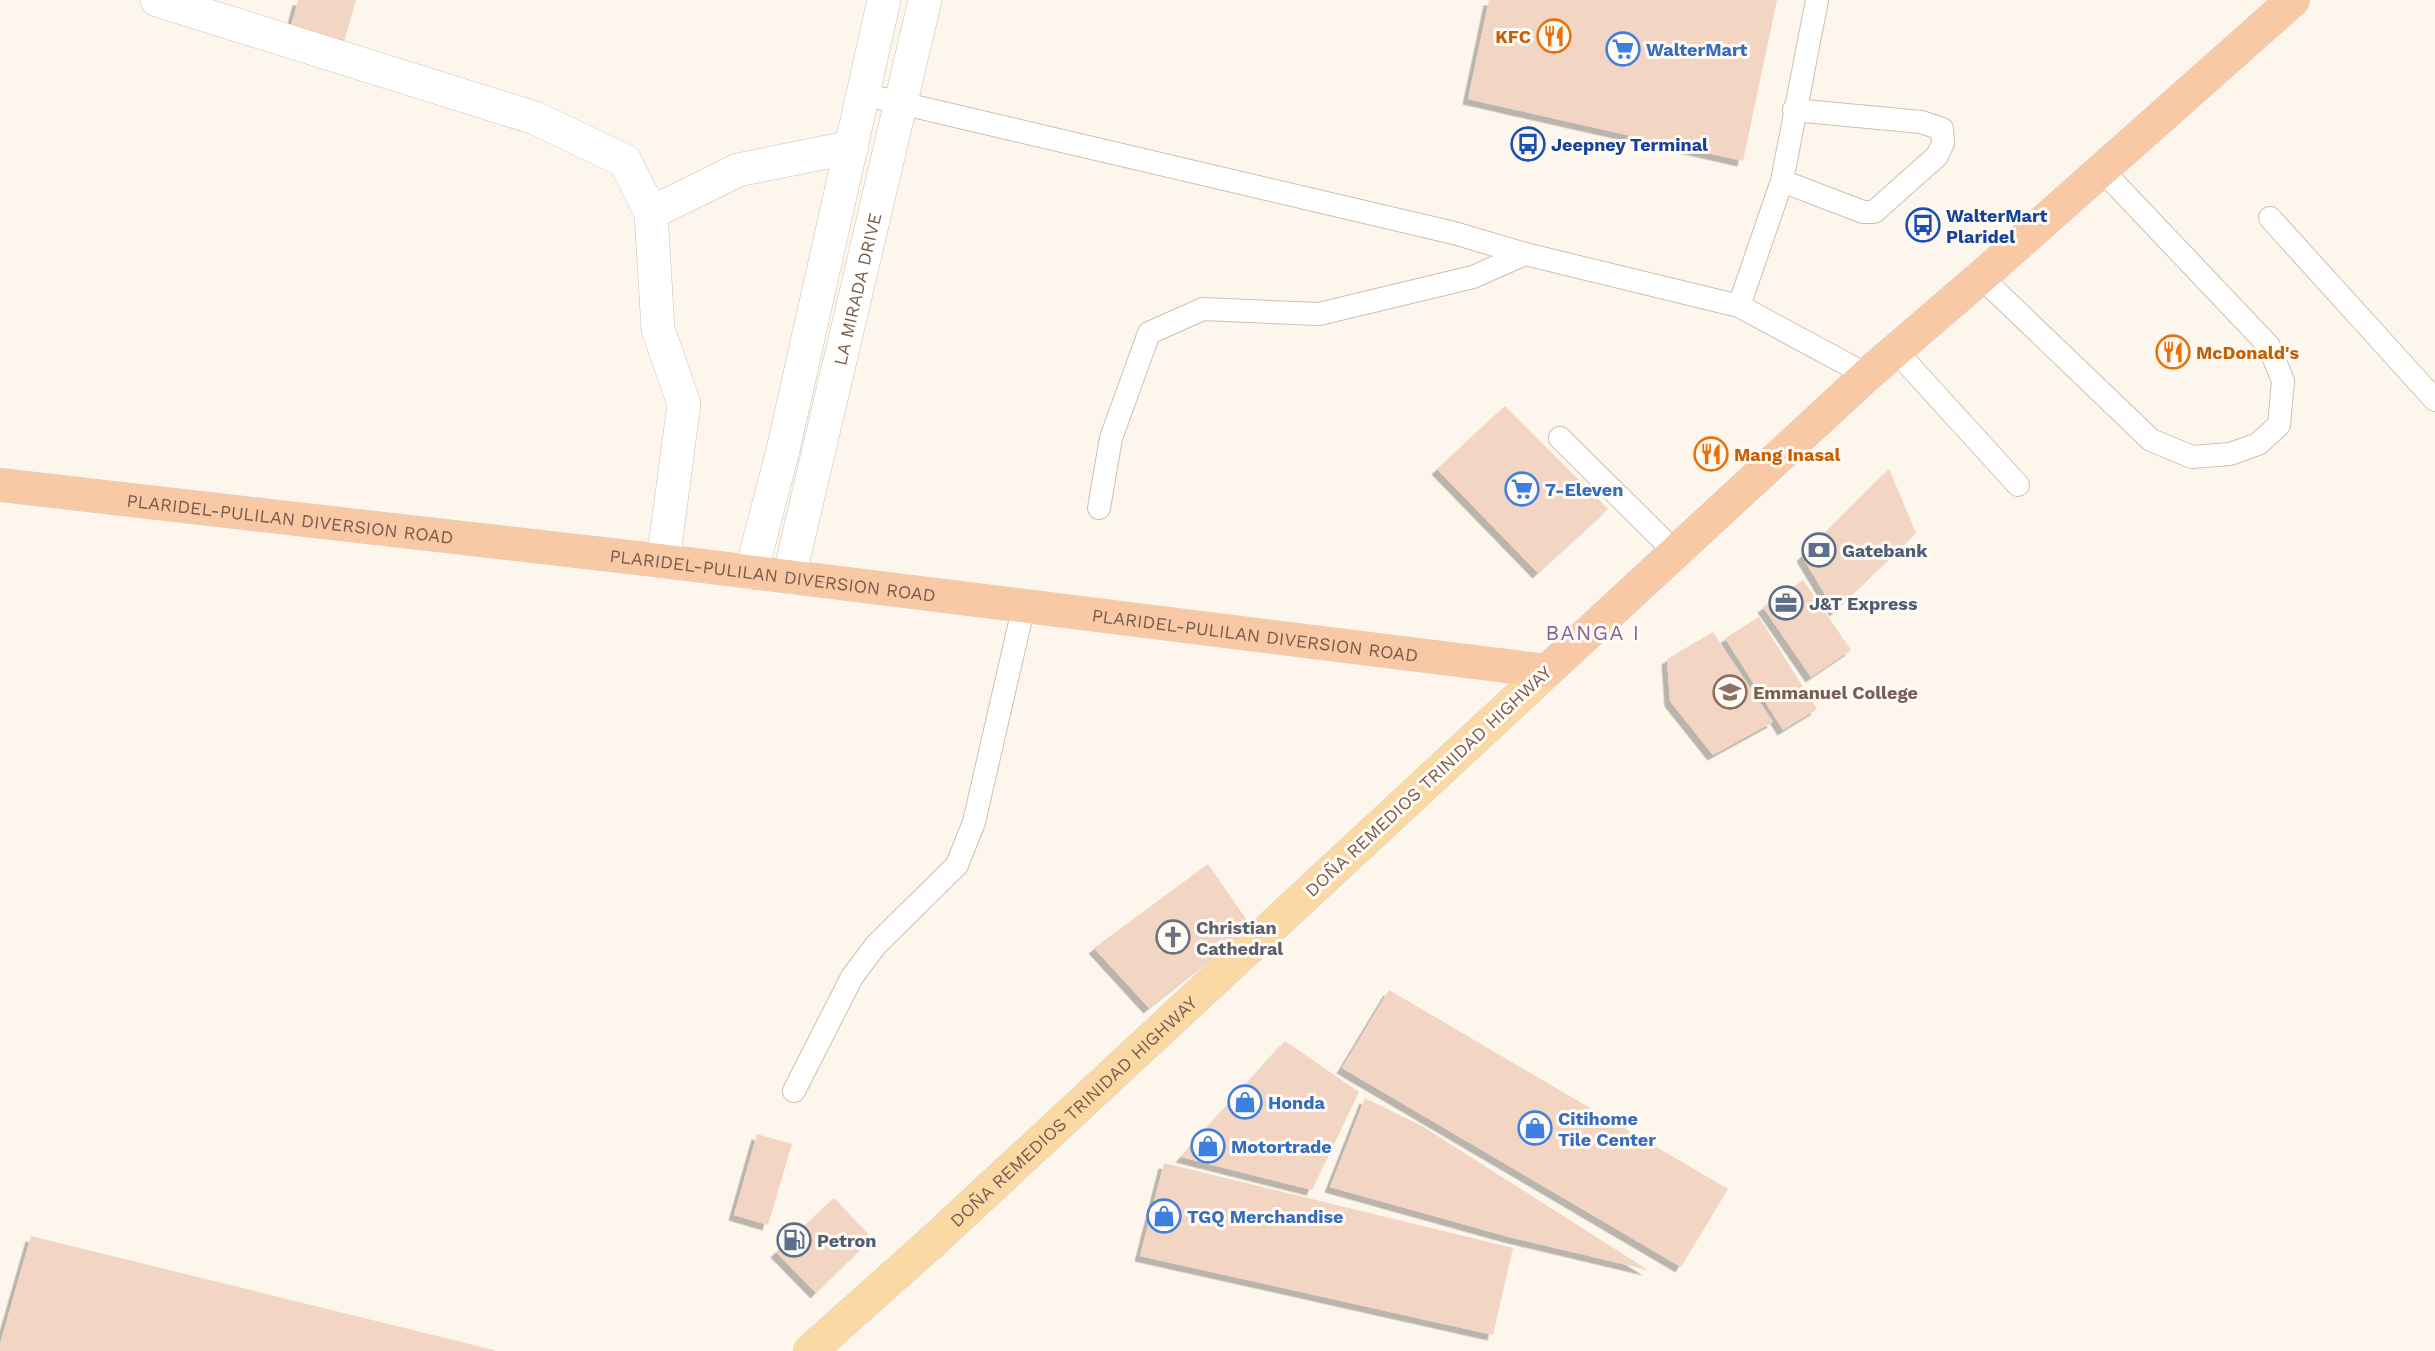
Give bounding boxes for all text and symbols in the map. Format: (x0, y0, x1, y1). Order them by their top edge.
restaurant icon: KFC (1536, 18, 1572, 54)
place label: KFC (1495, 26, 1531, 47)
supermarket icon: WalterMart (1605, 31, 1641, 67)
place label: WalterMart (1646, 39, 1747, 60)
bus stop icon: Jeepney Terminal (1510, 126, 1546, 162)
place label: Jeepney Terminal (1551, 134, 1708, 155)
place label: WalterMart Plaridel (1946, 205, 2047, 247)
bus stop icon: WalterMart Plaridel (1905, 207, 1941, 243)
street label: LA MIRADA DRIVE (829, 211, 885, 367)
restaurant icon: McDonald's (2155, 334, 2191, 370)
place label: McDonald's (2196, 342, 2299, 363)
restaurant icon: Mang Inasal (1693, 436, 1729, 472)
place label: Mang Inasal (1734, 444, 1840, 465)
supermarket icon: 7-Eleven (1504, 471, 1540, 507)
place label: 7-Eleven (1545, 479, 1623, 500)
street label: PLARIDEL-PULILAN DIVERSION ROAD (126, 489, 455, 547)
bank icon: Gatebank (1801, 532, 1837, 568)
place label: Gatebank (1842, 540, 1928, 561)
street label: PLARIDEL-PULILAN DIVERSION ROAD (609, 544, 937, 605)
office icon: J&T Express (1768, 585, 1804, 621)
place label: J&T Express (1809, 593, 1918, 614)
street label: PLARIDEL-PULILAN DIVERSION ROAD (1091, 604, 1419, 665)
district label: BANGA I (1546, 620, 1640, 645)
street label: DOÑA REMEDIOS TRINIDAD HIGHWAY (1301, 661, 1556, 901)
school or university icon: Emmanuel College (1712, 674, 1748, 710)
place label: Emmanuel College (1753, 682, 1918, 703)
place label: Christian Cathedral (1196, 917, 1283, 959)
church icon: Christian Cathedral (1155, 919, 1191, 955)
street label: DOÑA REMEDIOS TRINIDAD HIGHWAY (945, 991, 1201, 1231)
shop icon: Honda (1227, 1084, 1263, 1120)
place label: Honda (1268, 1092, 1326, 1113)
place label: Citihome Tile Center (1558, 1108, 1656, 1150)
shop icon: Citihome Tile Center (1517, 1110, 1553, 1146)
shop icon: Motortrade (1190, 1128, 1226, 1164)
place label: Motortrade (1231, 1136, 1332, 1157)
shop icon: TGQ Merchandise (1146, 1198, 1182, 1234)
place label: TGQ Merchandise (1187, 1206, 1344, 1227)
fuel station icon: Petron (776, 1222, 812, 1258)
place label: Petron (817, 1230, 877, 1251)

